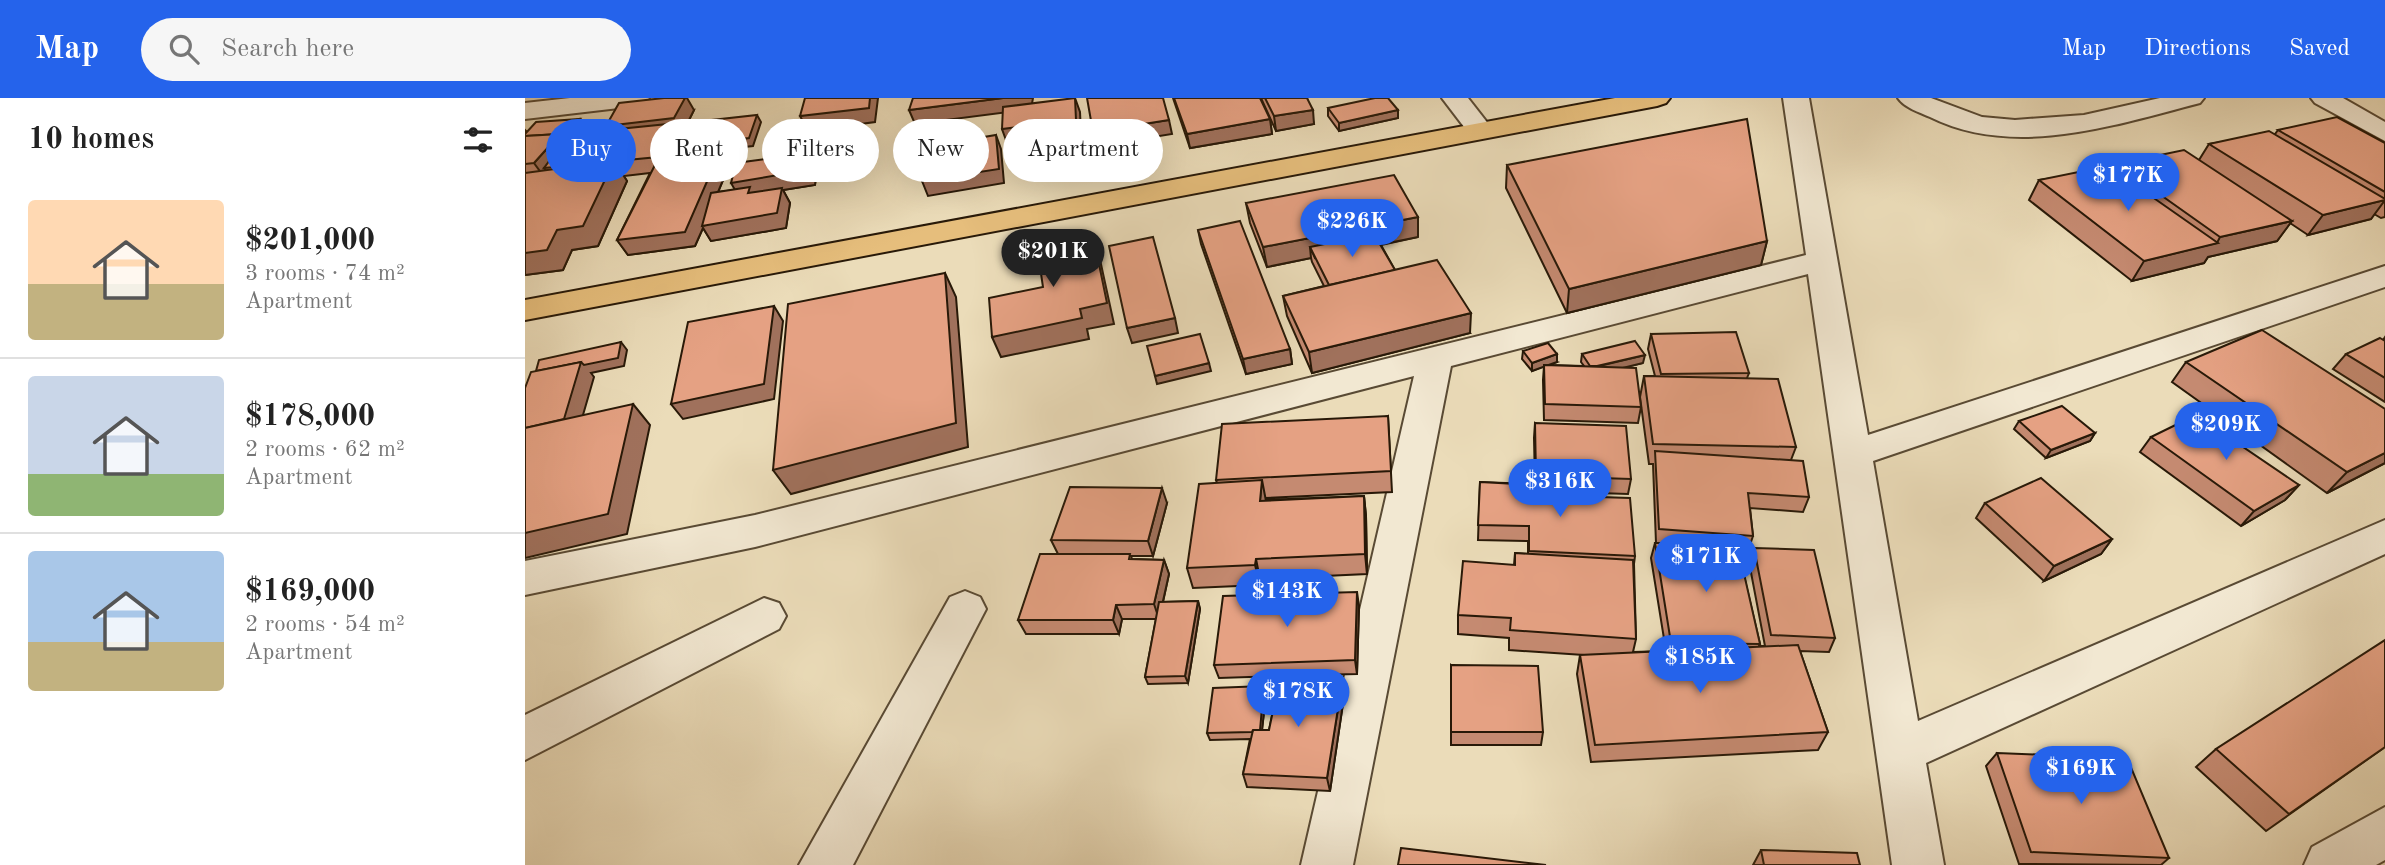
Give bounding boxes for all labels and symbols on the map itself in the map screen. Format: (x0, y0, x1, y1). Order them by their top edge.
pin: $177K (2079, 153, 2177, 213)
pin: $226K (1303, 200, 1401, 259)
pin: $201K (1004, 230, 1102, 289)
pin: $209K (2177, 402, 2275, 462)
pin: $316K (1511, 460, 1609, 519)
pin: $171K (1657, 534, 1755, 594)
pin: $143K (1238, 570, 1336, 629)
pin: $185K (1651, 636, 1749, 695)
pin: $178K (1249, 670, 1347, 729)
pin: $169K (2032, 746, 2130, 806)

